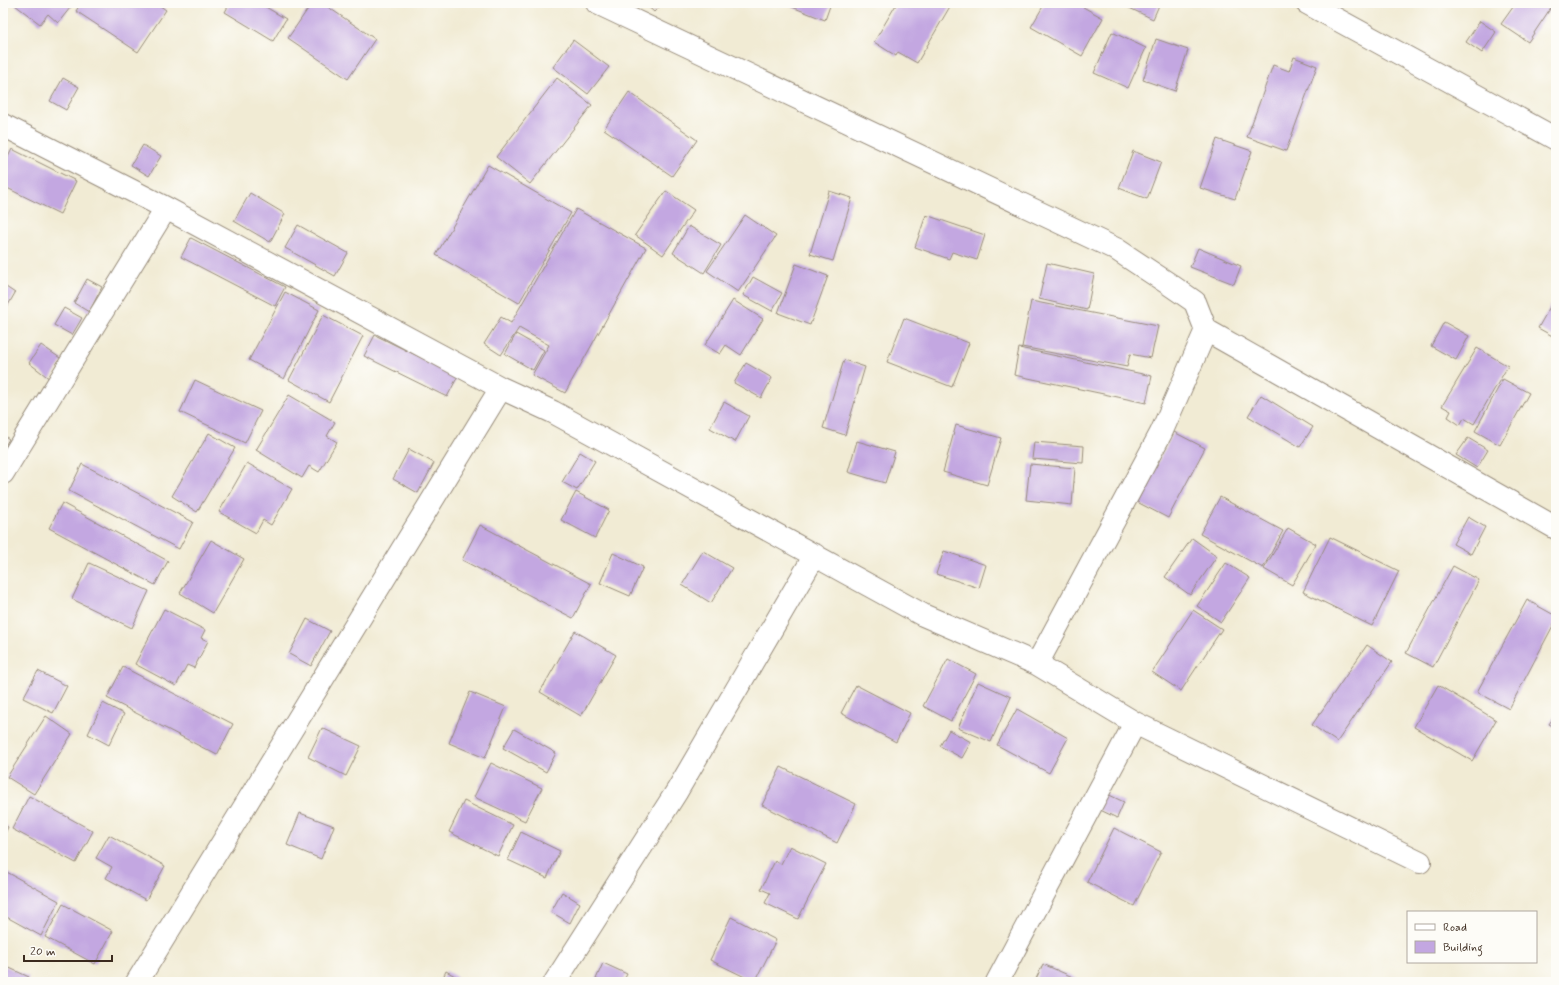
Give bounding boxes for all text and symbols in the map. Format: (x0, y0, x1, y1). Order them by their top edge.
legend (1407, 911, 1537, 963)
text: Road (1443, 920, 1467, 936)
scale bar (24, 937, 112, 963)
text: Building (1443, 940, 1483, 957)
text: 20 m (30, 944, 56, 960)

